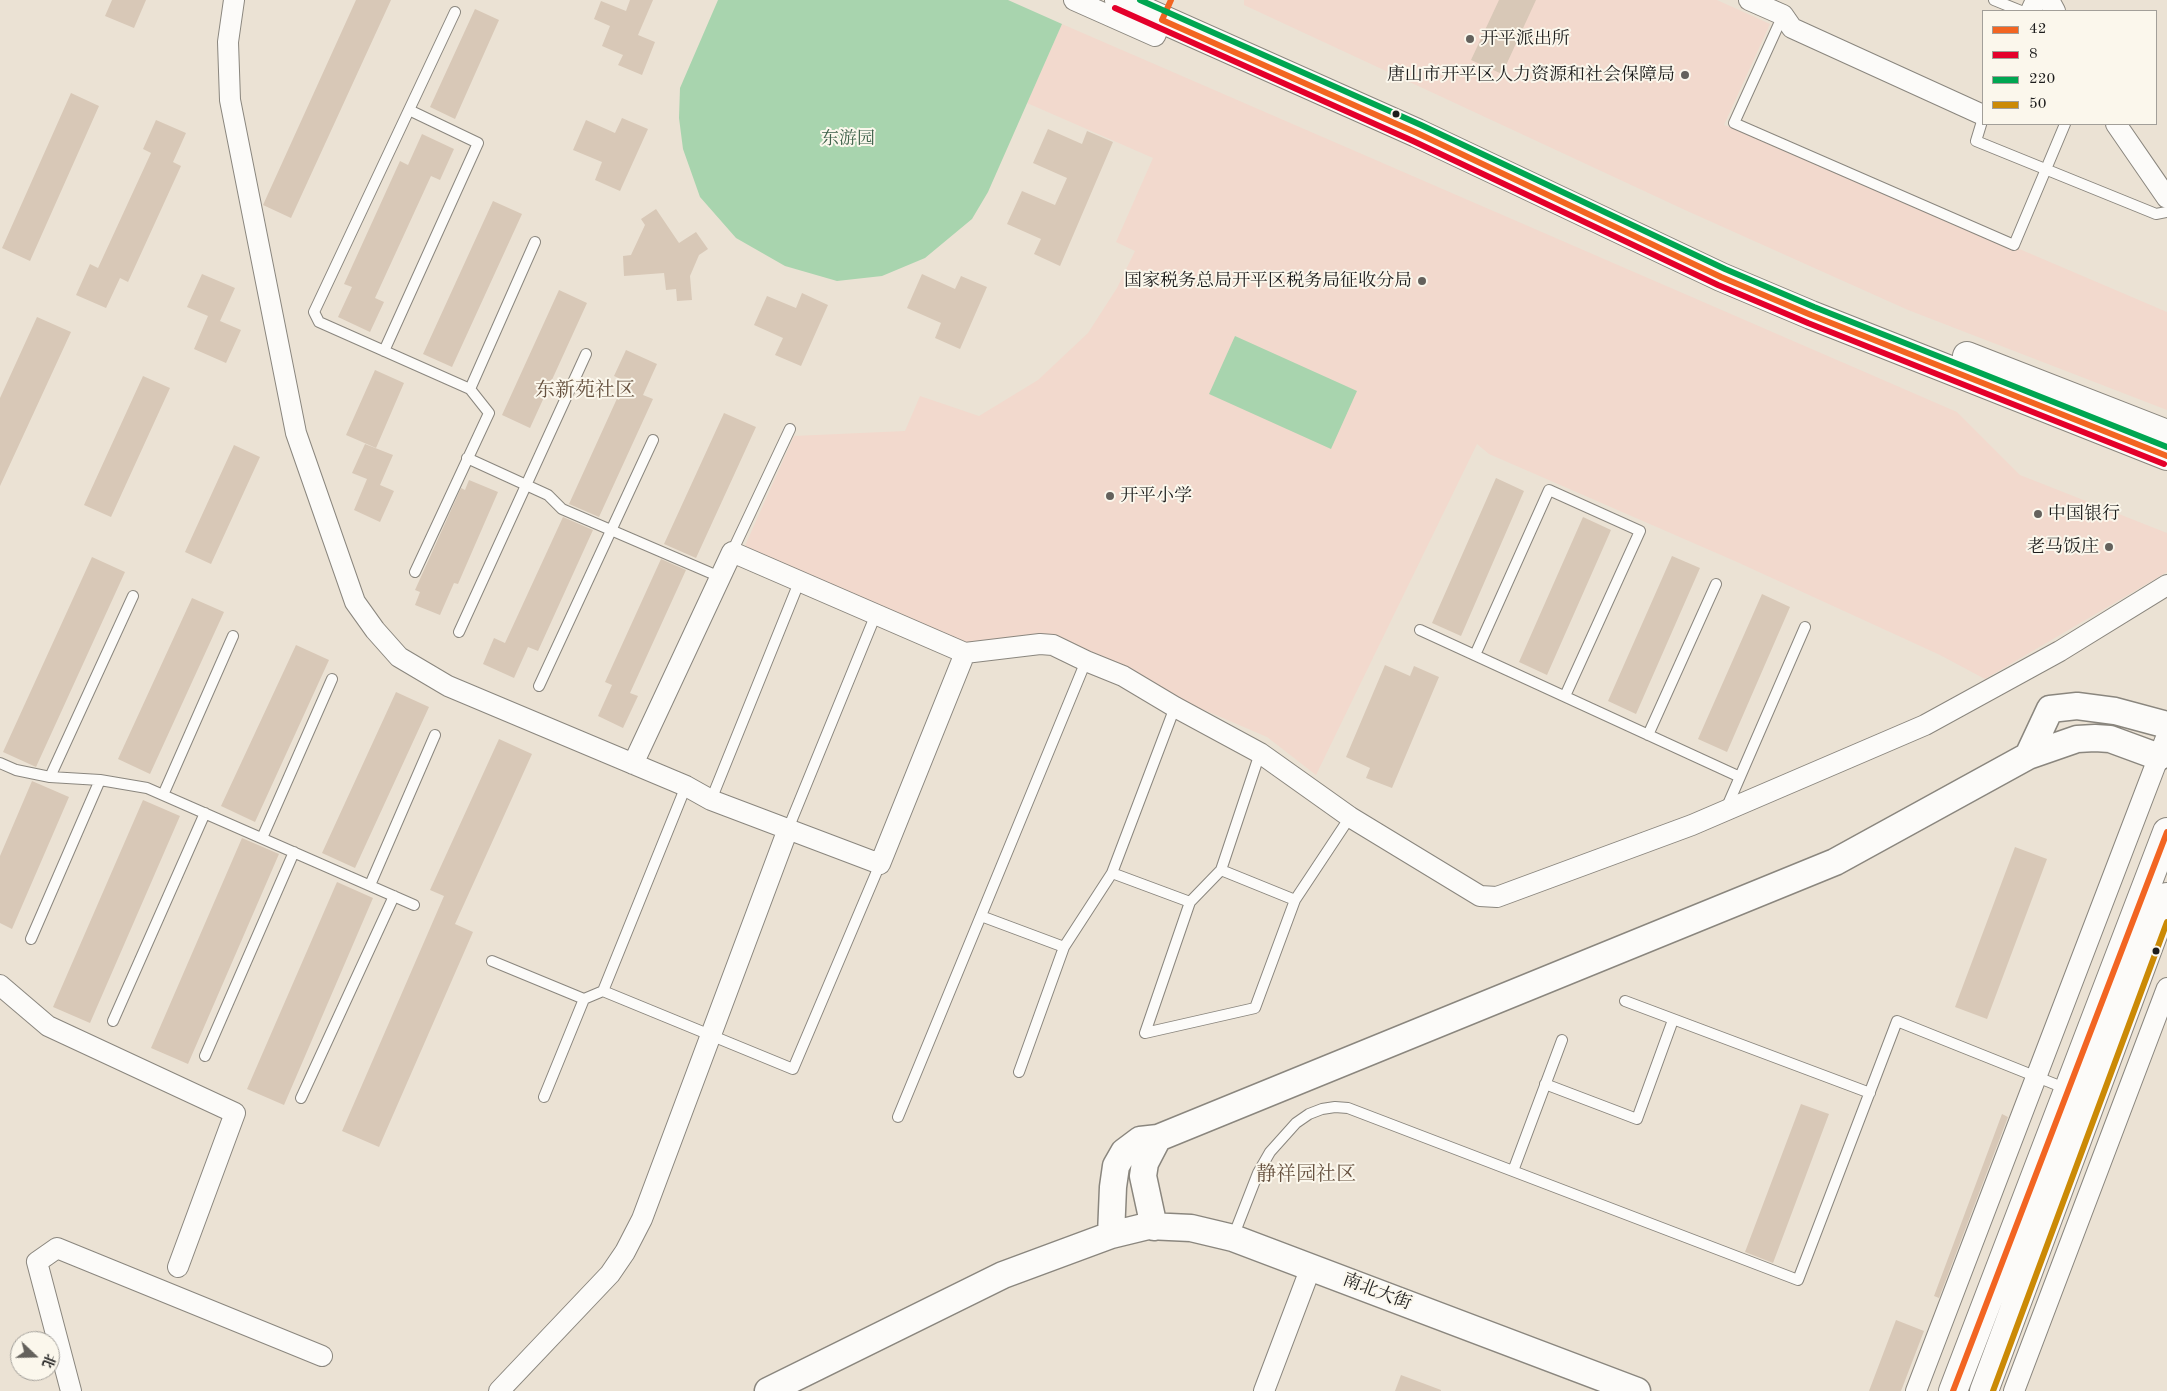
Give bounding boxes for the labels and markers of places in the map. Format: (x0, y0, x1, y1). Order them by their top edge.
place label: 开平派出所 (1480, 28, 1570, 50)
marker: 开平派出所 (1464, 33, 1476, 45)
place label: 唐山市开平区人力资源和社会保障局 (1387, 64, 1675, 86)
marker: 唐山市开平区人力资源和社会保障局 (1679, 69, 1691, 81)
unlabelled marker (1391, 109, 1401, 119)
place label: 国家税务总局开平区税务局征收分局 (1124, 270, 1412, 292)
marker: 国家税务总局开平区税务局征收分局 (1416, 275, 1428, 287)
place label: 开平小学 (1120, 485, 1192, 507)
marker: 开平小学 (1104, 490, 1116, 502)
place label: 中国银行 (2048, 503, 2120, 525)
marker: 中国银行 (2032, 508, 2044, 520)
place label: 老马饭庄 (2027, 536, 2099, 558)
marker: 老马饭庄 (2103, 541, 2115, 553)
unlabelled marker (2151, 946, 2161, 956)

